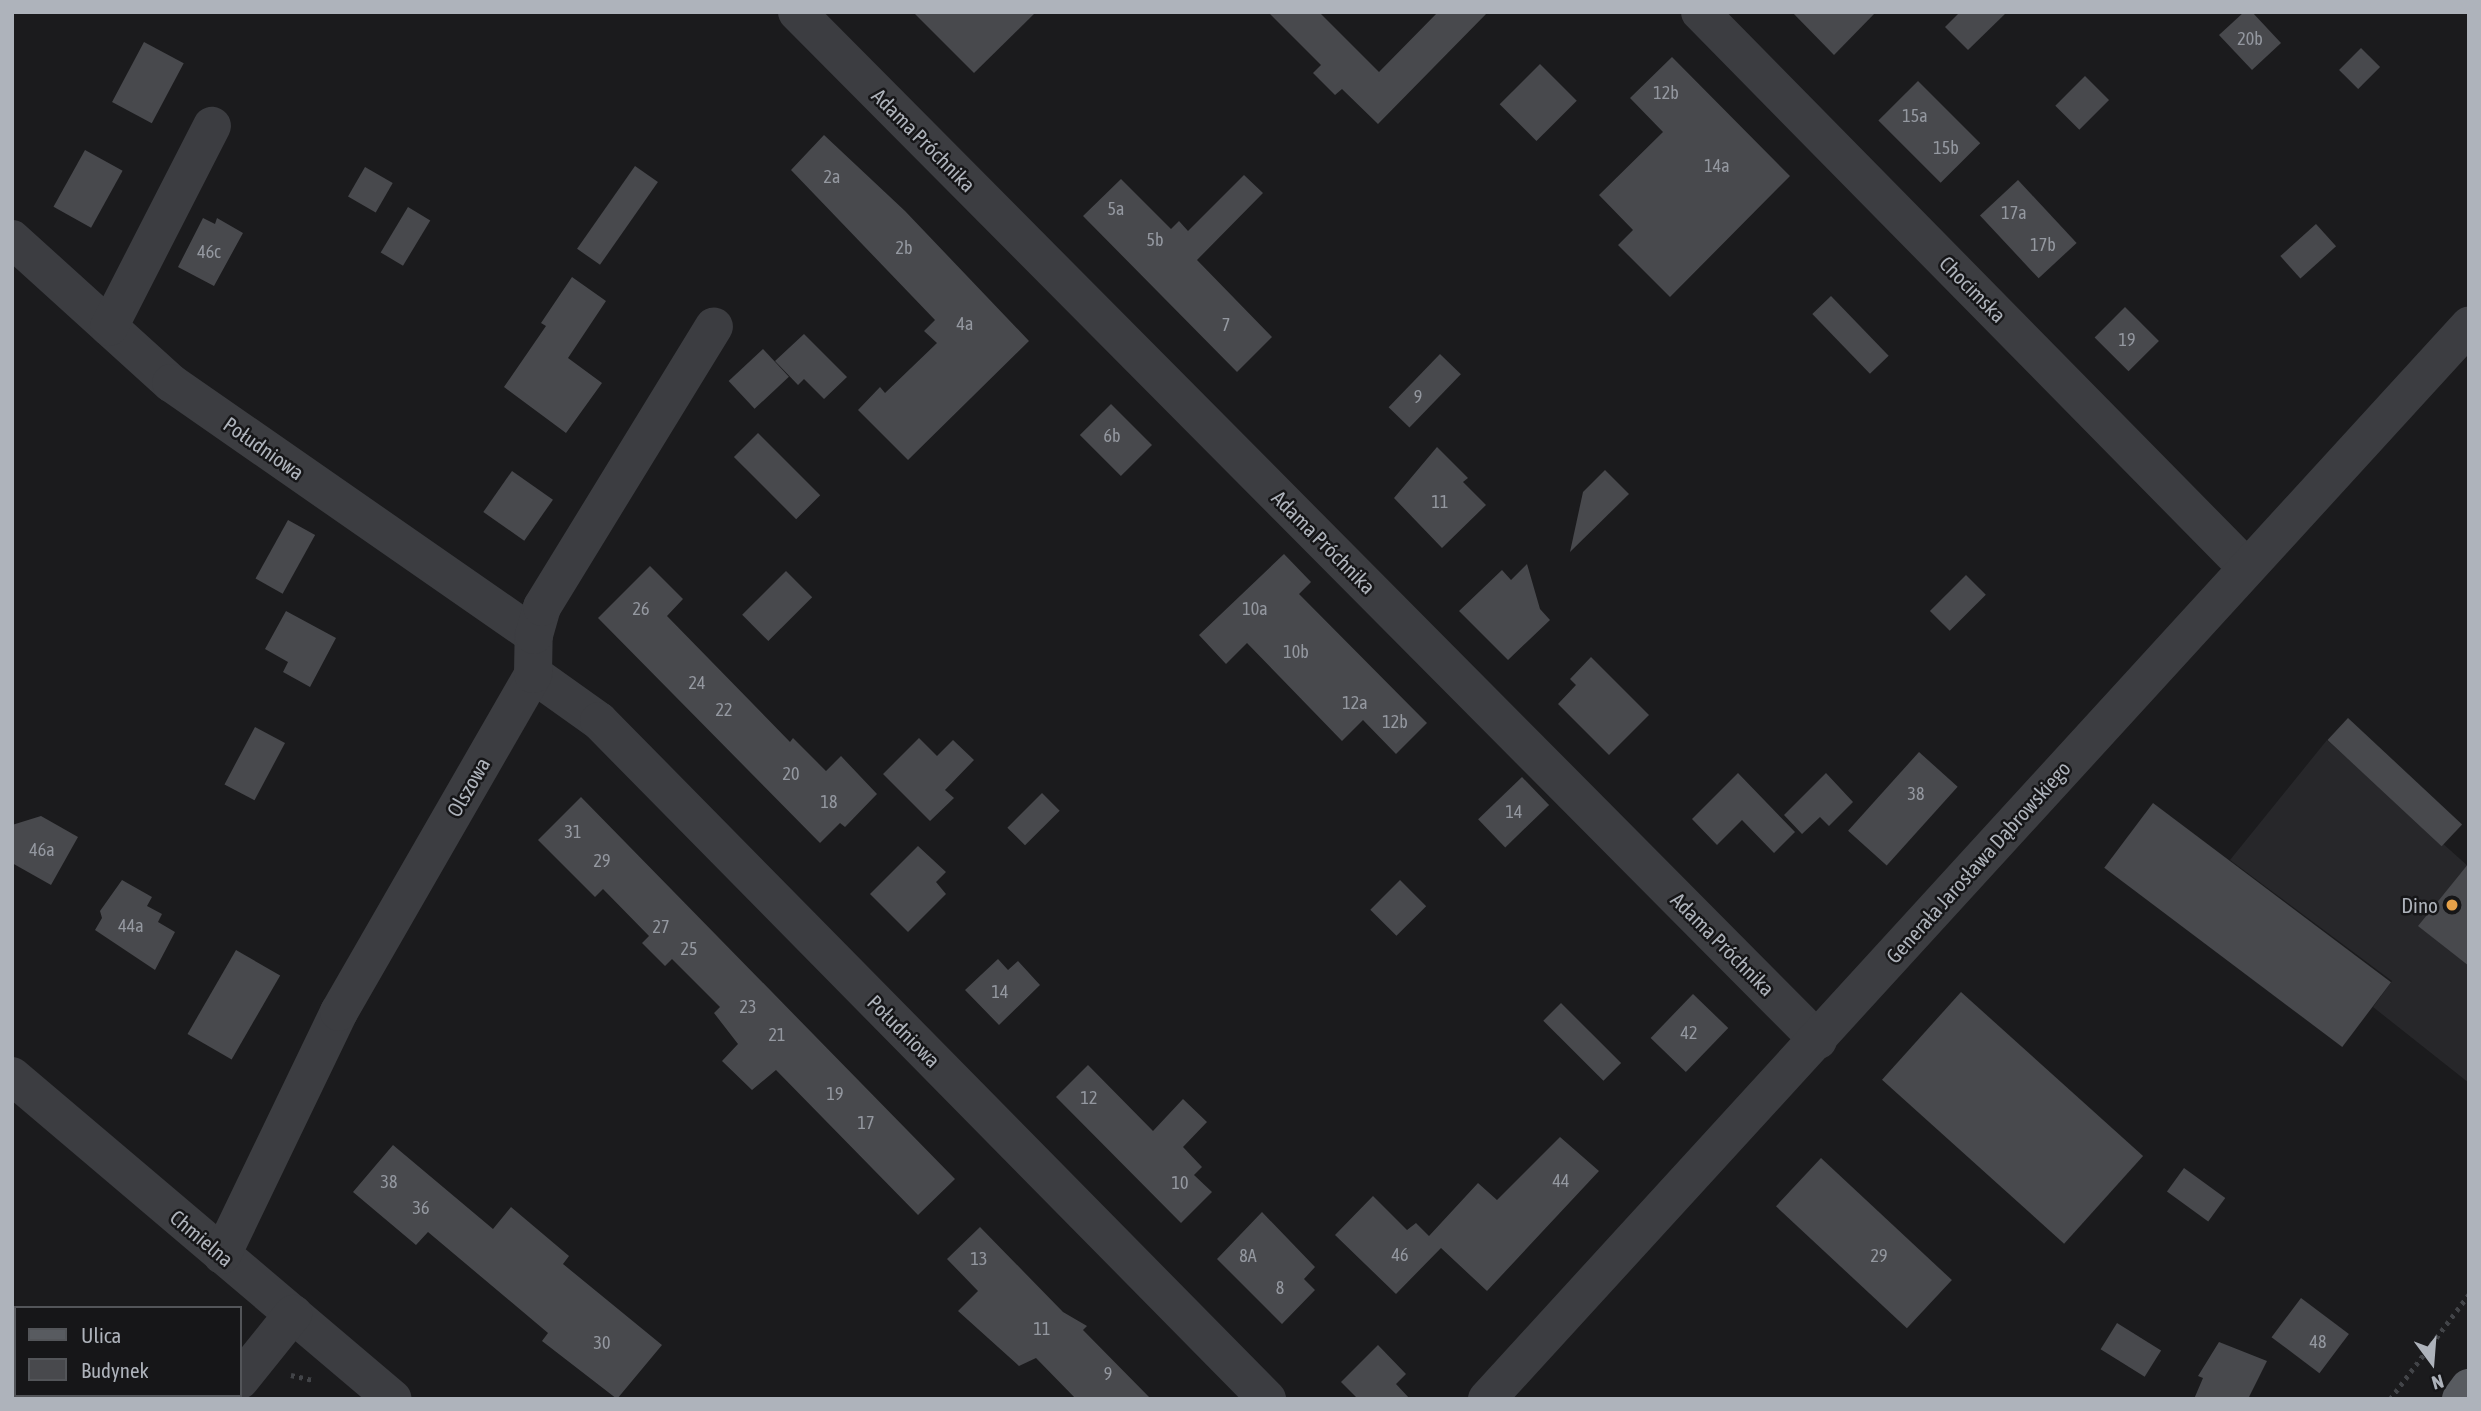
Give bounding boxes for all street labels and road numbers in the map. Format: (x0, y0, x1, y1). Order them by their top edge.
street label: Adama Próchnika (867, 83, 981, 197)
street label: Chocimska (1935, 251, 2011, 327)
street label: Południowa (219, 411, 309, 485)
street label: Adama Próchnika (1267, 485, 1381, 599)
street label: Olszowa (441, 753, 495, 821)
street label: Generała Jarosława Dąbrowskiego (1881, 756, 2075, 968)
street label: Adama Próchnika (1666, 887, 1780, 1001)
street label: Południowa (862, 989, 946, 1073)
street label: Chmielna (165, 1204, 239, 1272)

